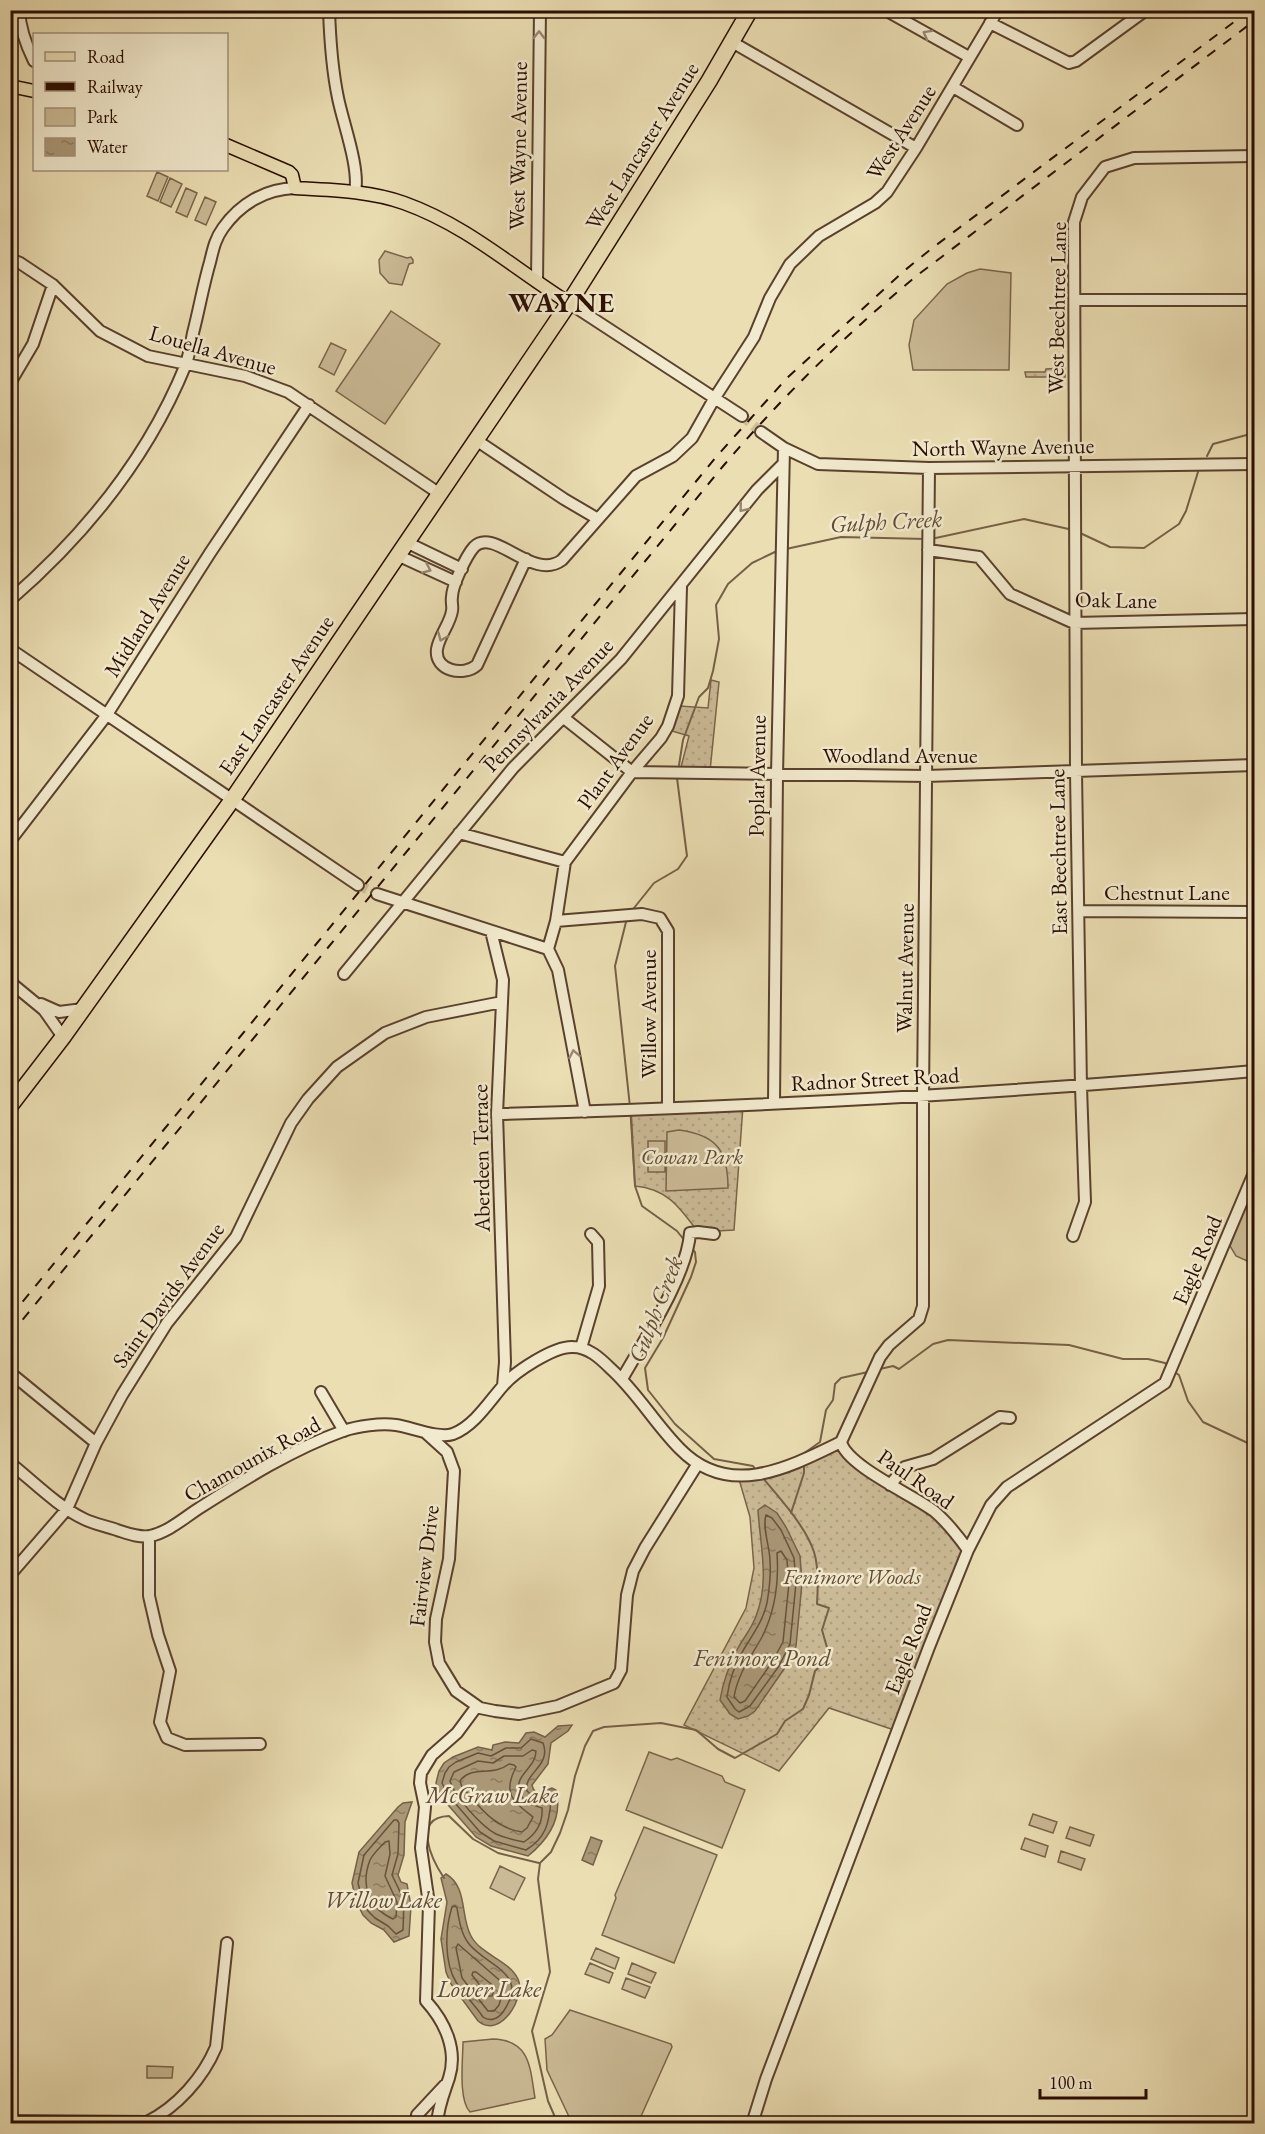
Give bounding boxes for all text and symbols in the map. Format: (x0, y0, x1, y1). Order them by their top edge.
one-way arrow (533, 30, 546, 39)
one-way arrow (923, 30, 933, 41)
legend (33, 33, 228, 171)
text: Road (87, 45, 126, 68)
street label: West Lancaster Avenue (579, 56, 706, 236)
street label: West Wayne Avenue (502, 61, 534, 231)
text: Railway (87, 75, 143, 98)
street label: West Avenue (859, 78, 943, 185)
text: Park (87, 105, 118, 128)
text: Water (87, 135, 128, 158)
street label: West Beechtree Lane (1041, 221, 1073, 394)
district label: WAYNE (508, 284, 616, 320)
street label: Louella Avenue (146, 318, 280, 382)
street label: North Wayne Avenue (912, 431, 1095, 463)
one-way arrow (739, 501, 750, 512)
water label: Gulph Creek (829, 503, 943, 539)
street label: Midland Avenue (97, 547, 197, 682)
one-way arrow (420, 561, 431, 573)
street label: Oak Lane (1075, 585, 1158, 615)
street label: East Lancaster Avenue (212, 609, 341, 781)
one-way arrow (437, 631, 449, 642)
street label: Pennsylvania Avenue (476, 631, 620, 778)
street label: Plant Avenue (570, 707, 660, 815)
street label: Poplar Avenue (741, 714, 773, 837)
street label: Woodland Avenue (822, 741, 978, 770)
street label: East Beechtree Lane (1042, 768, 1074, 935)
street label: Chestnut Lane (1104, 878, 1230, 907)
street label: Walnut Avenue (889, 903, 921, 1033)
street label: Willow Avenue (634, 949, 663, 1078)
one-way arrow (568, 1049, 581, 1059)
street label: Radnor Street Road (790, 1060, 961, 1098)
street label: Aberdeen Terrace (465, 1083, 497, 1233)
park label: Cowan Park (641, 1142, 743, 1171)
street label: Eagle Road (1165, 1210, 1229, 1309)
street label: Saint Davids Avenue (105, 1216, 231, 1374)
water label: Gulph Creek (620, 1251, 690, 1367)
street label: Chamounix Road (178, 1409, 326, 1509)
street label: Paul Road (872, 1442, 961, 1516)
street label: Fairview Drive (402, 1503, 446, 1628)
park label: Fenimore Woods (782, 1562, 922, 1591)
street label: Eagle Road (878, 1599, 939, 1698)
water label: Fenimore Pond (692, 1642, 831, 1673)
water label: McGraw Lake (424, 1779, 559, 1810)
water label: Willow Lake (324, 1884, 443, 1915)
water label: Lower Lake (436, 1973, 542, 2004)
scale bar (1040, 2062, 1146, 2100)
text: 100 m (1049, 2071, 1093, 2094)

